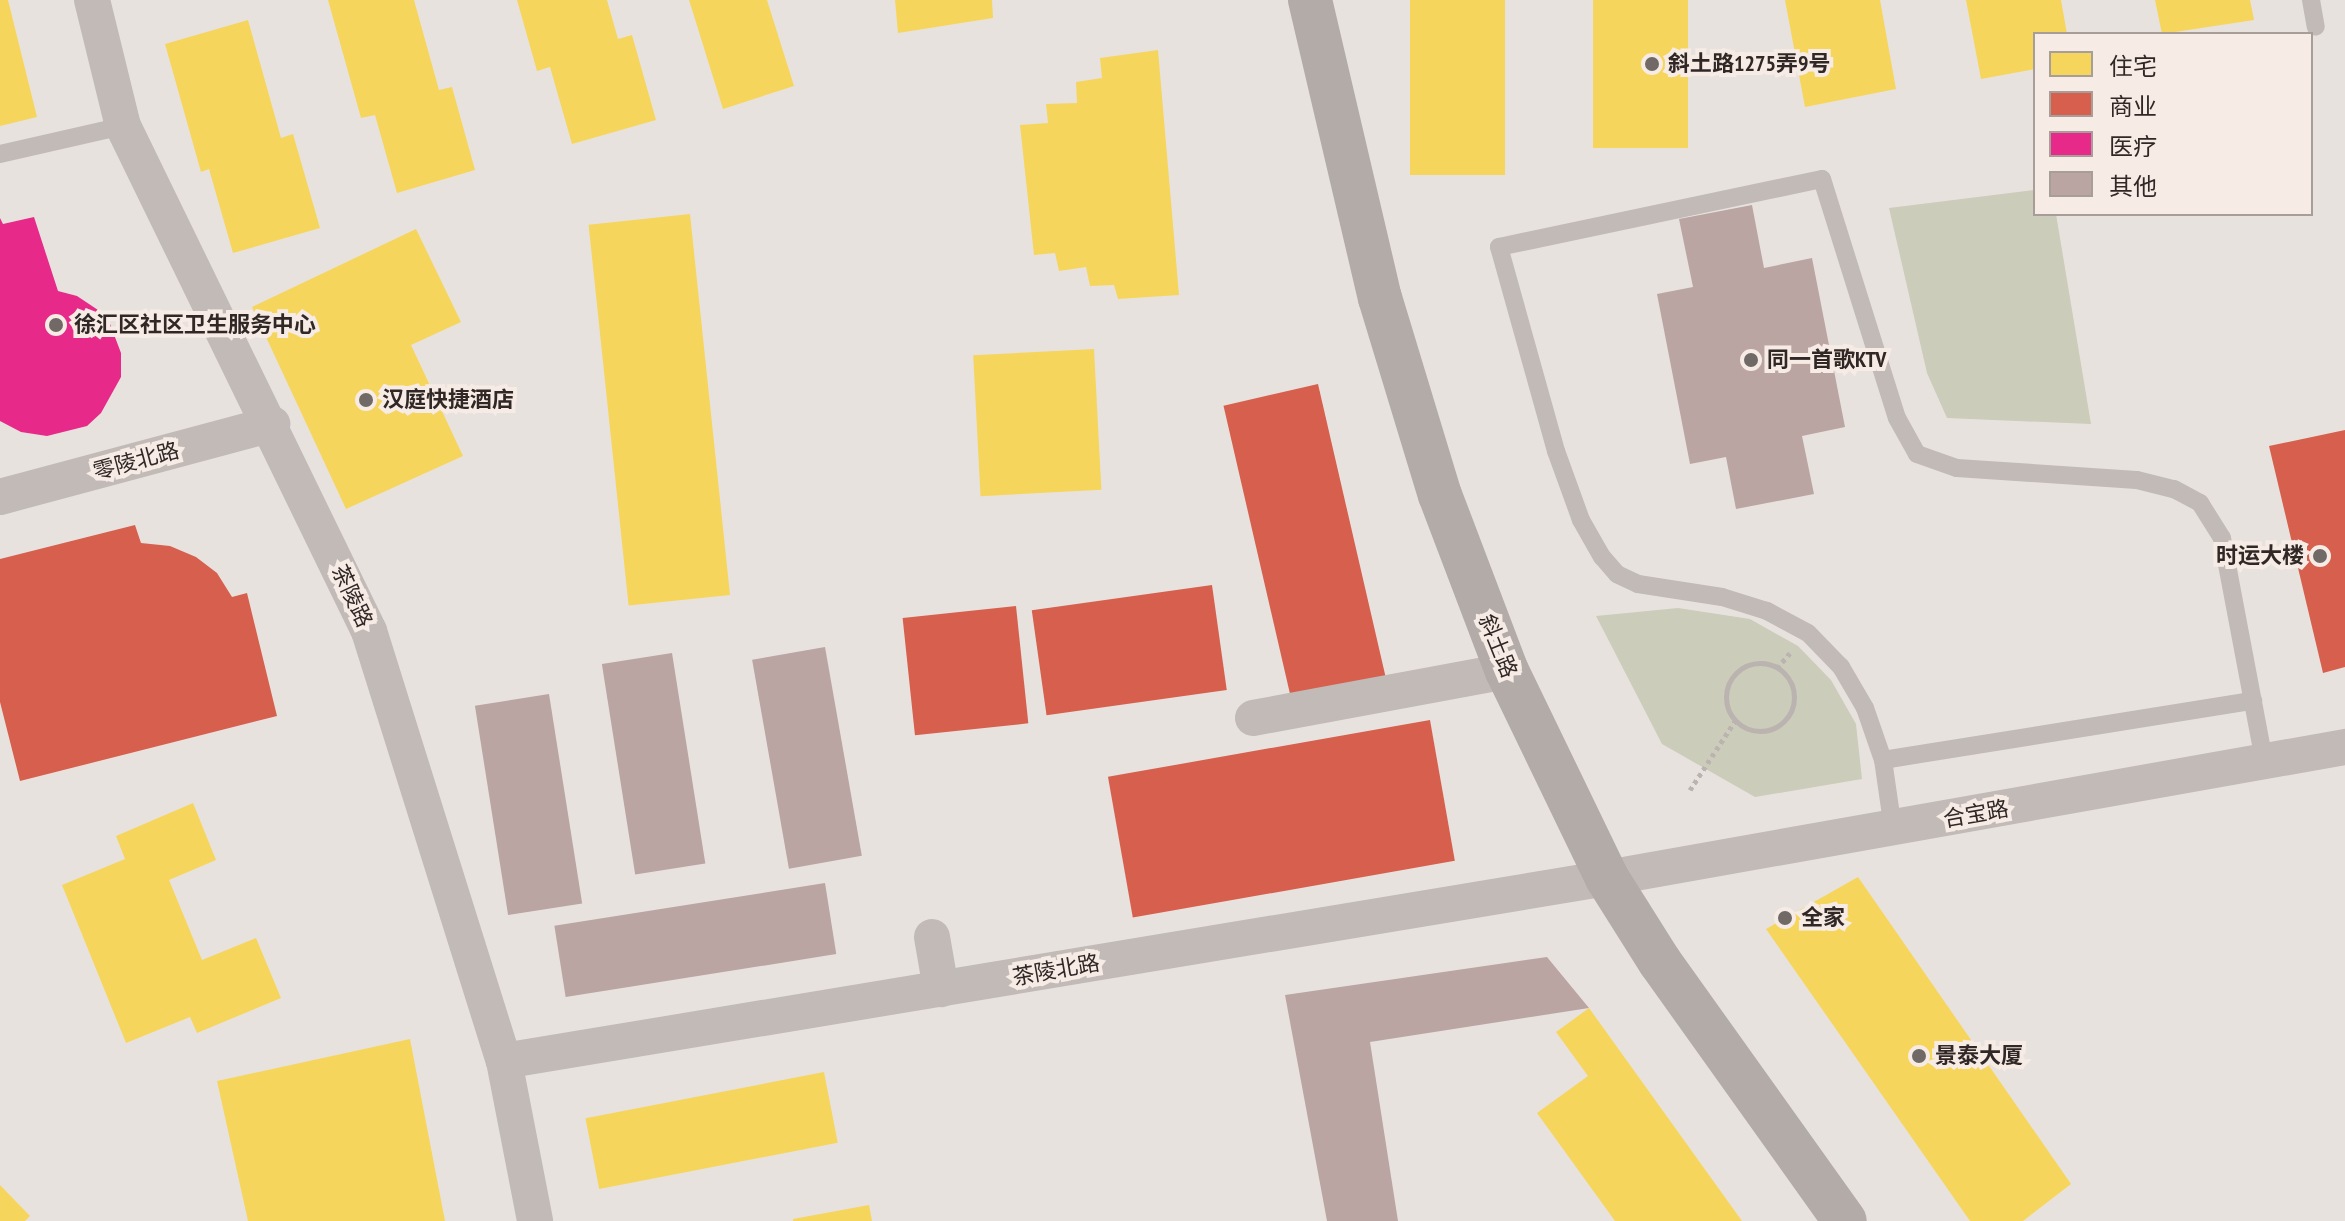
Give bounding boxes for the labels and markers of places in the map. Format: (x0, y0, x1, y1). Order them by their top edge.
place label: 斜土路1275弄9号 (1668, 51, 1831, 77)
marker: 斜土路1275弄9号 (1643, 55, 1661, 73)
place label: 徐汇区社区卫生服务中心 (74, 312, 316, 338)
marker: 徐汇区社区卫生服务中心 (45, 314, 67, 336)
place label: 同一首歌KTV (1767, 347, 1886, 373)
marker: 同一首歌KTV (1742, 351, 1760, 369)
place label: 汉庭快捷酒店 (382, 387, 514, 413)
marker: 汉庭快捷酒店 (357, 391, 375, 409)
place label: 时运大楼 (2216, 543, 2304, 569)
marker: 时运大楼 (2311, 547, 2329, 565)
place label: 全家 (1801, 905, 1845, 931)
marker: 全家 (1776, 909, 1794, 927)
place label: 景泰大厦 (1935, 1043, 2023, 1069)
marker: 景泰大厦 (1910, 1047, 1928, 1065)

